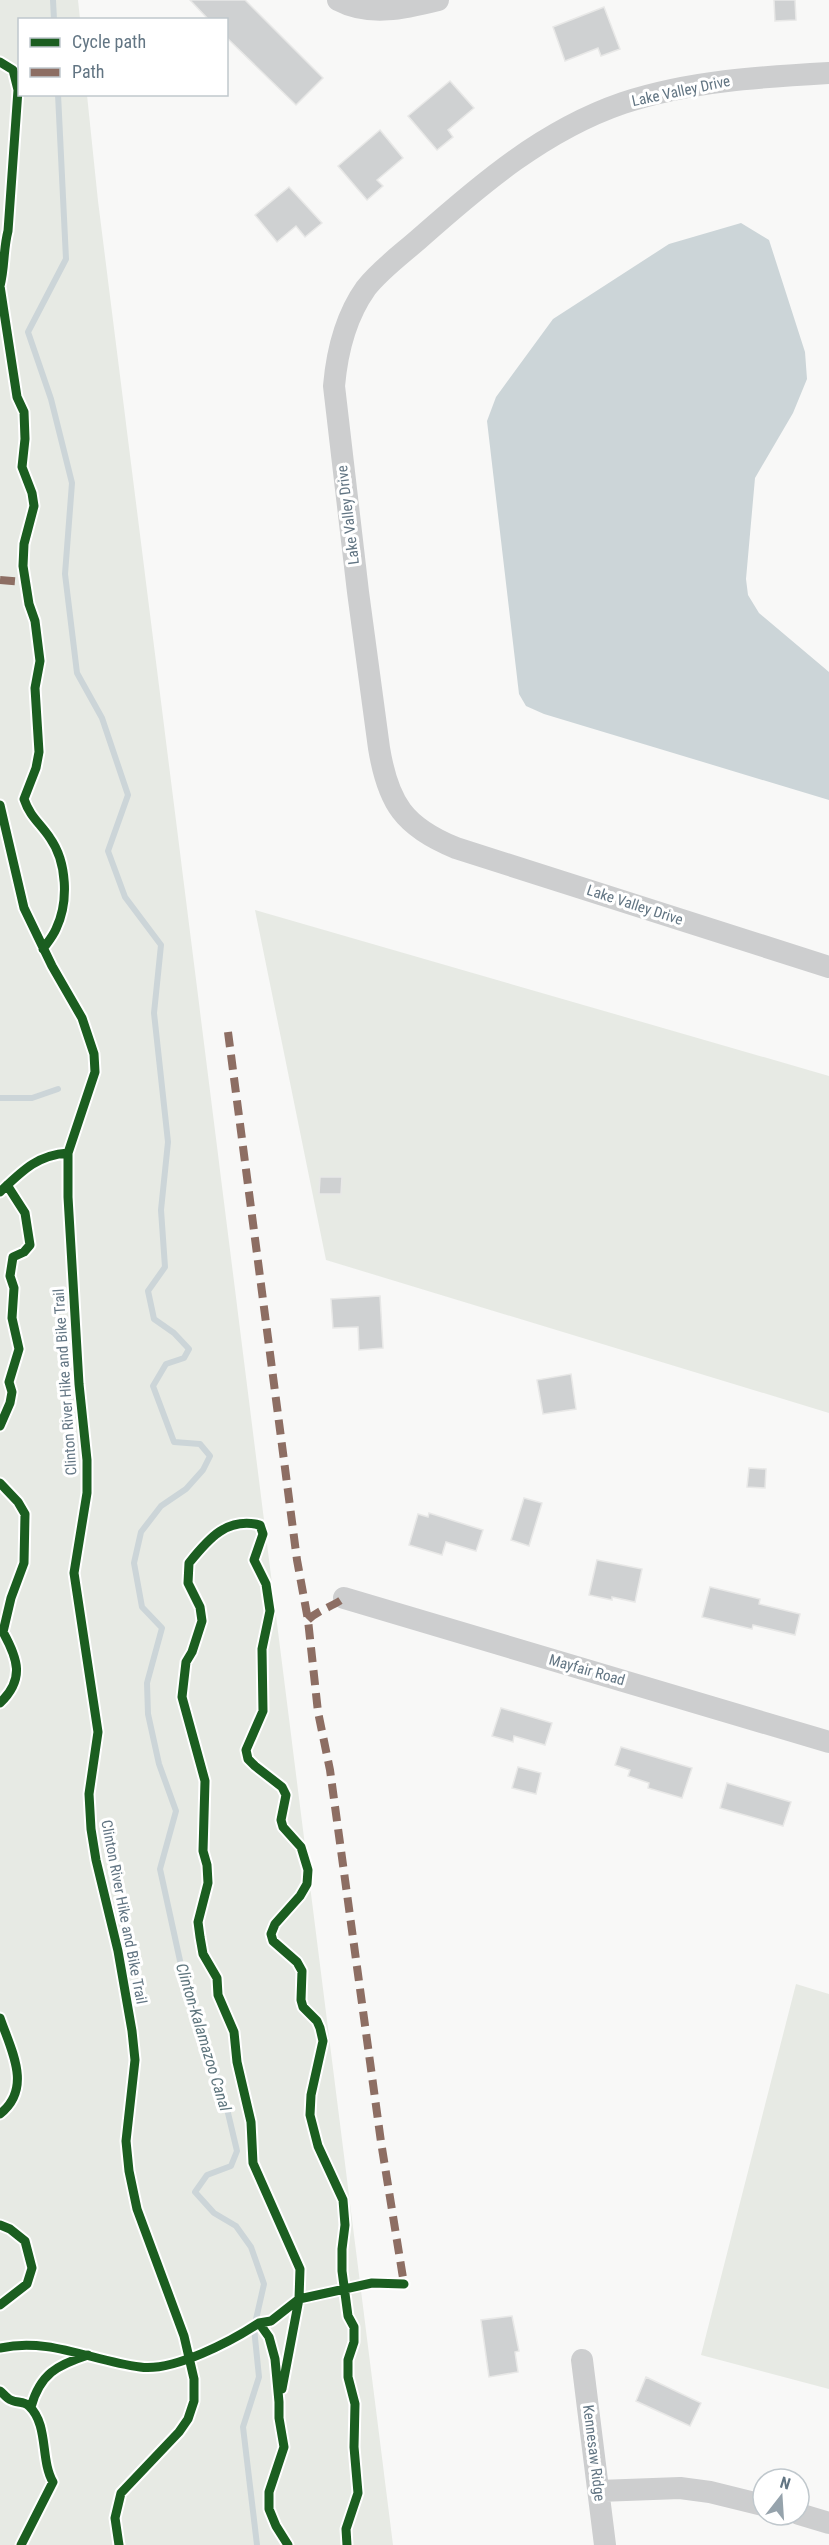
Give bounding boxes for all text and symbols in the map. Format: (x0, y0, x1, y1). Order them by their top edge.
legend (18, 18, 228, 96)
text: Cycle path (72, 31, 146, 52)
text: Path (72, 61, 105, 82)
street label: Lake Valley Drive (630, 72, 732, 110)
street label: Lake Valley Drive (333, 464, 363, 566)
street label: Lake Valley Drive (585, 881, 685, 929)
street label: Clinton River Hike and Bike Trail (49, 1288, 81, 1476)
street label: Mayfair Road (547, 1651, 627, 1689)
street label: Clinton River Hike and Bike Trail (97, 1818, 151, 2006)
water label: Clinton-Kalamazoo Canal (172, 1961, 235, 2114)
street label: Kennesaw Ridge (579, 2404, 609, 2502)
north arrow (751, 2467, 811, 2527)
text: N (778, 2473, 793, 2494)

